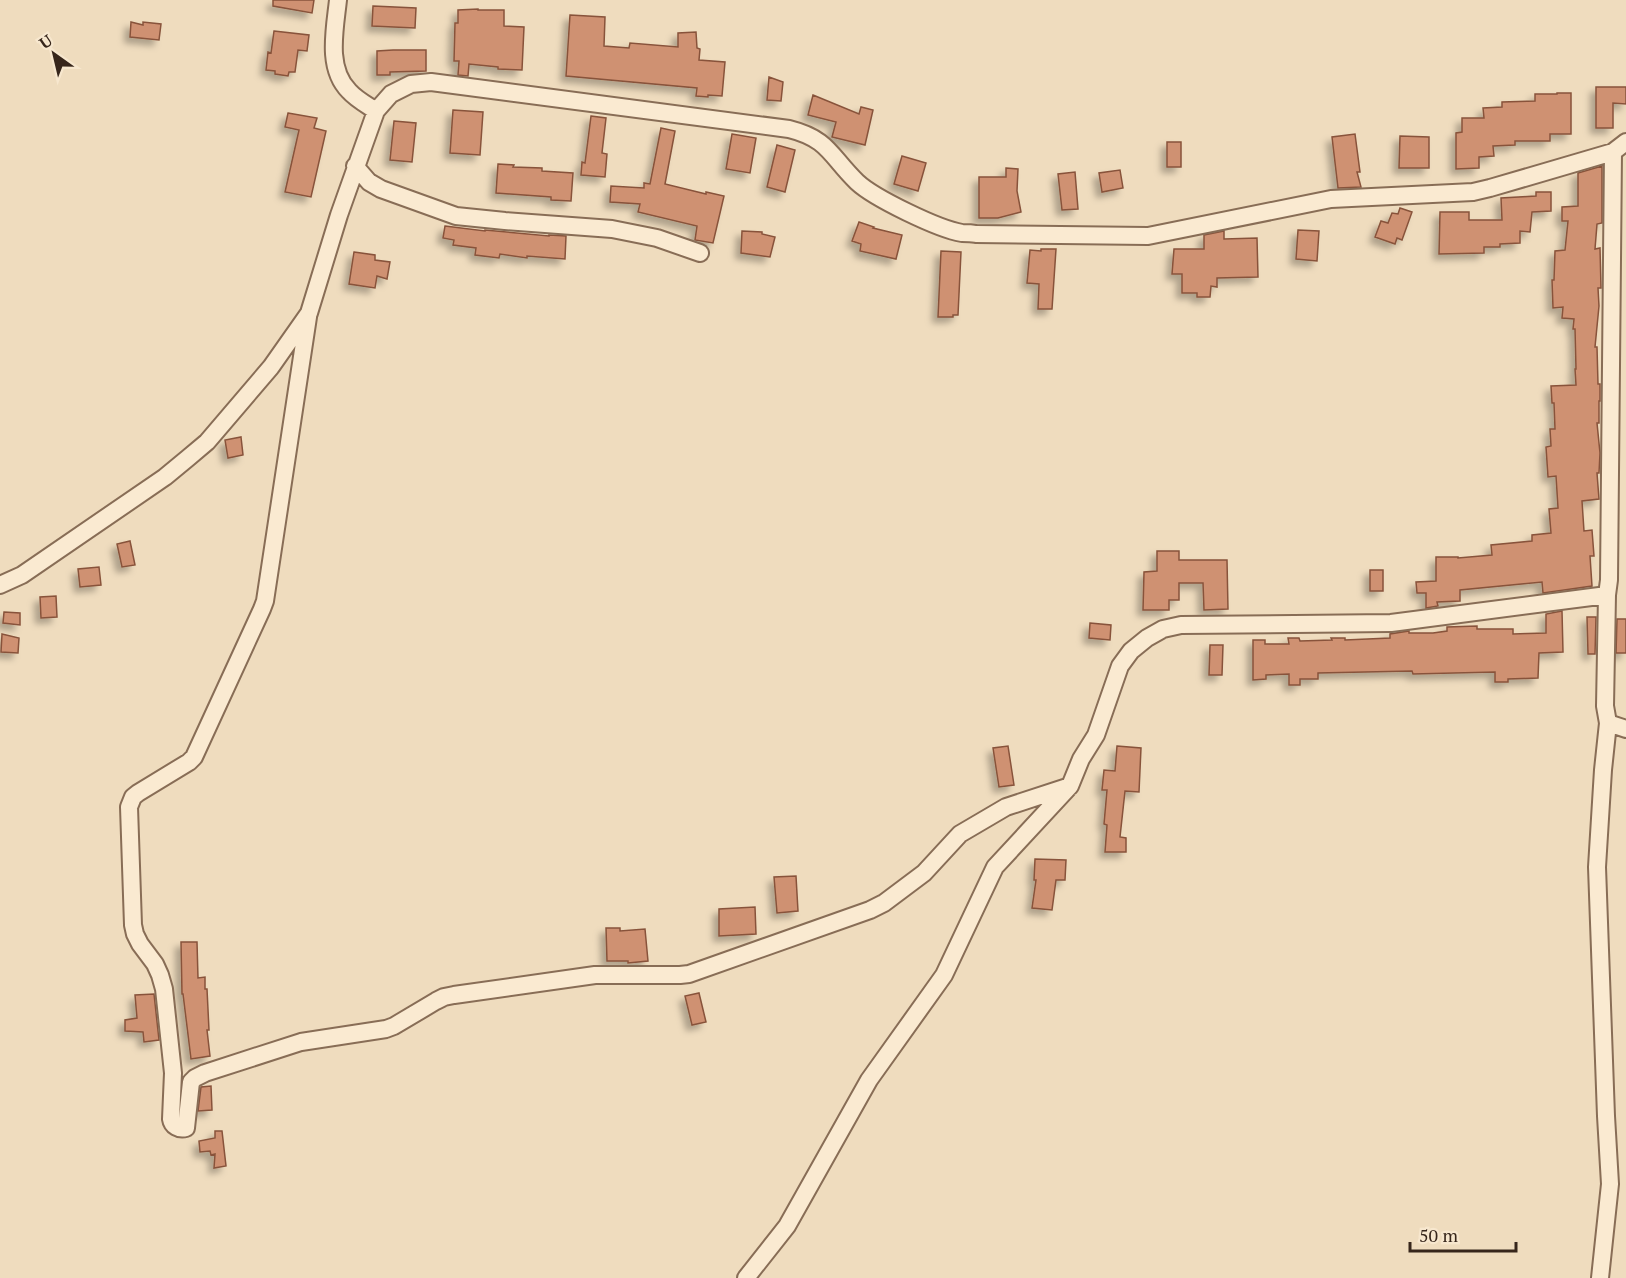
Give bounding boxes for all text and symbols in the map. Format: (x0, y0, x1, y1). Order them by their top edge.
north arrow (24, 24, 84, 84)
text: U (35, 29, 57, 54)
scale bar (1410, 1215, 1516, 1253)
text: 50 m (1419, 1223, 1459, 1247)

